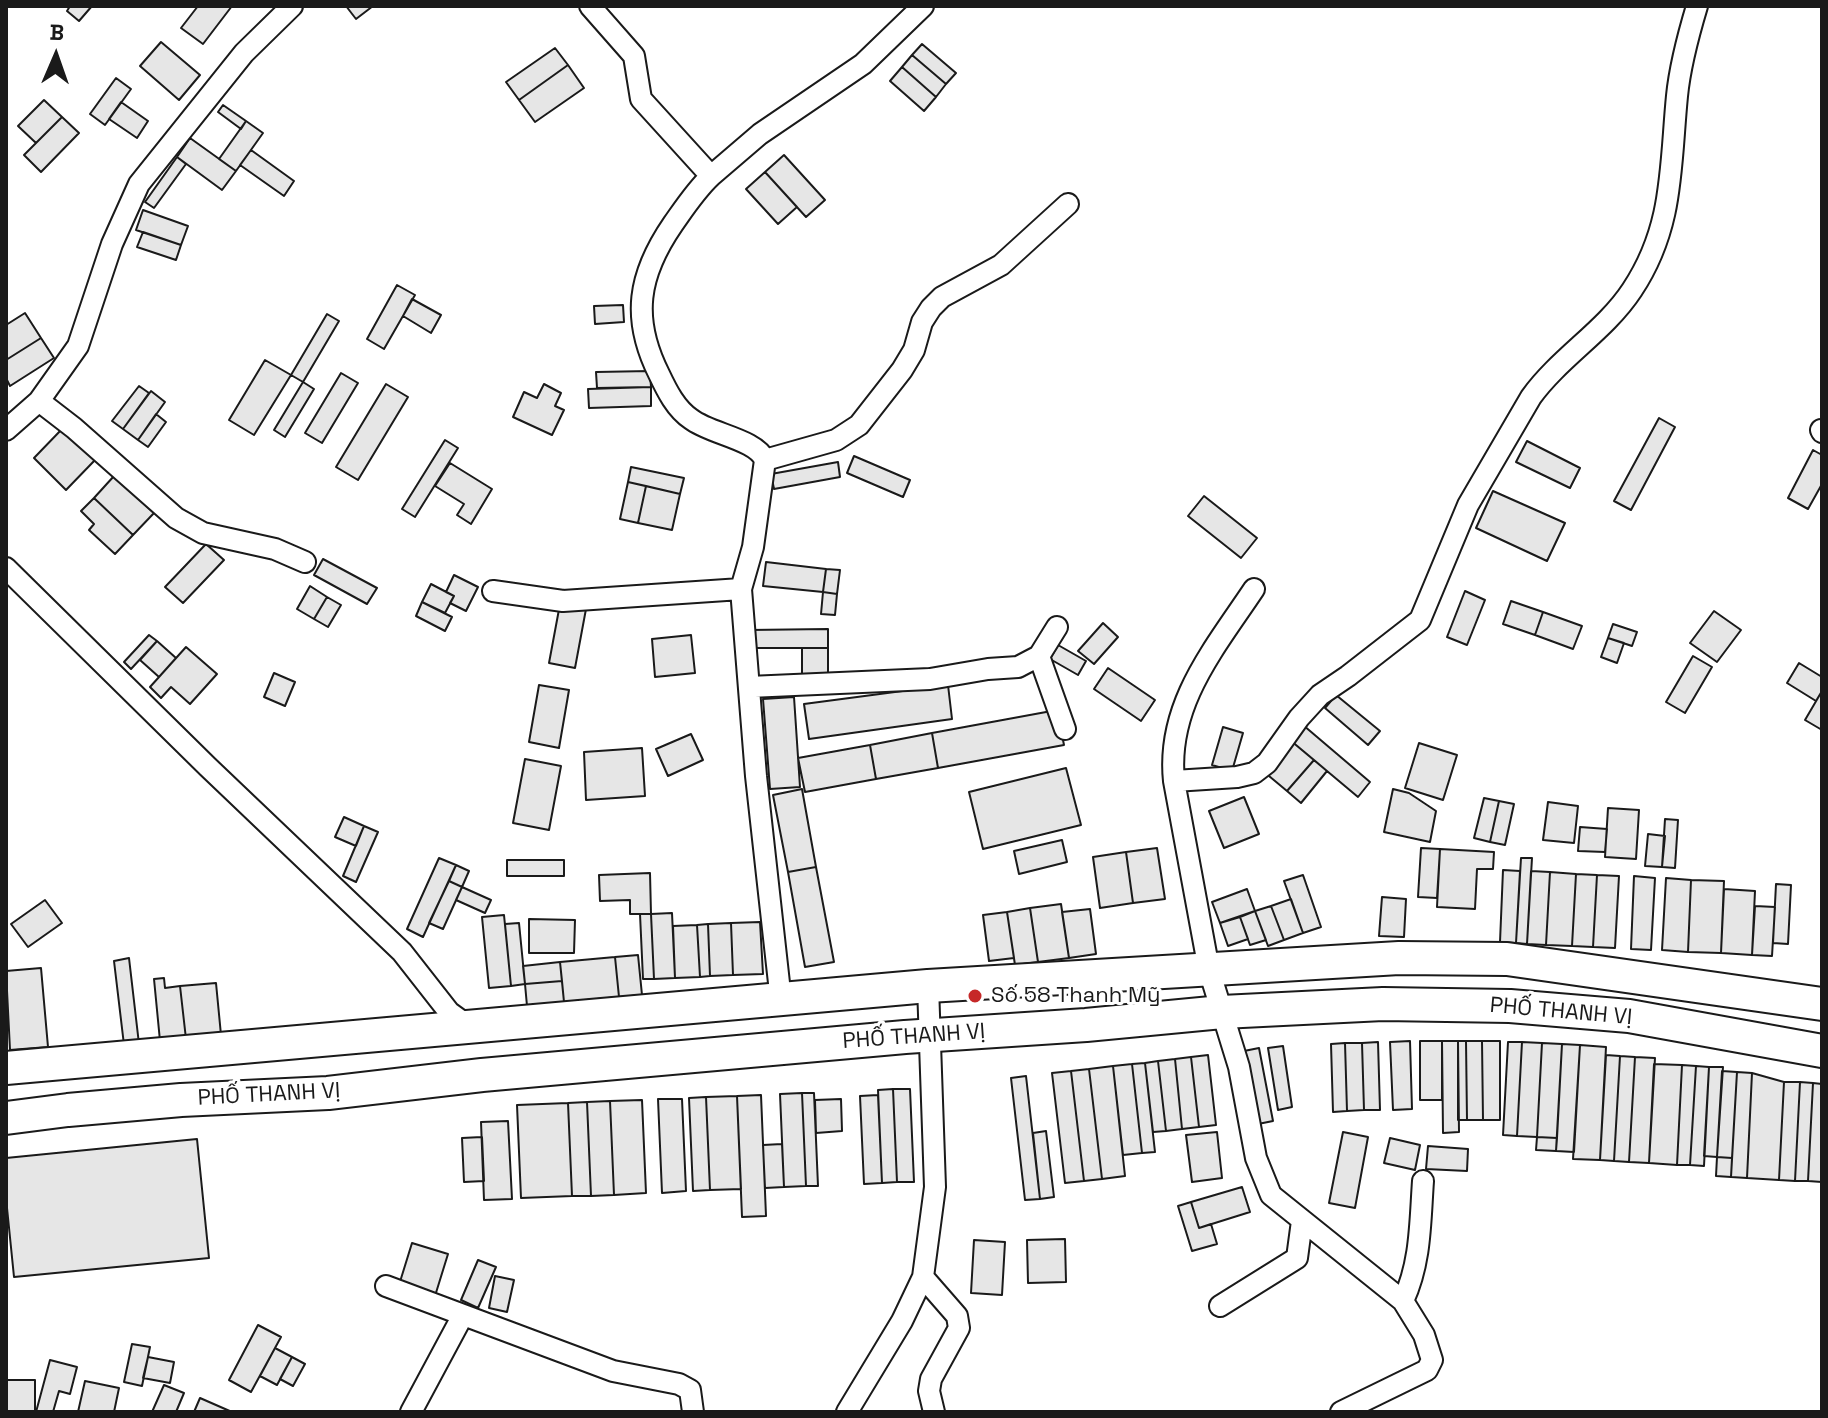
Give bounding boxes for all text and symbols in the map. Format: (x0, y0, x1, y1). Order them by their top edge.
north arrow (16, 16, 96, 96)
text: B (49, 18, 65, 46)
place label: Số 58 Thanh Mỹ (991, 983, 1160, 1009)
marker: Số 58 Thanh Mỹ (966, 987, 984, 1005)
street label: PHỐ THANH VỊ (1489, 993, 1633, 1031)
street label: PHỐ THANH VỊ (842, 1019, 986, 1055)
street label: PHỐ THANH VỊ (197, 1078, 341, 1112)

